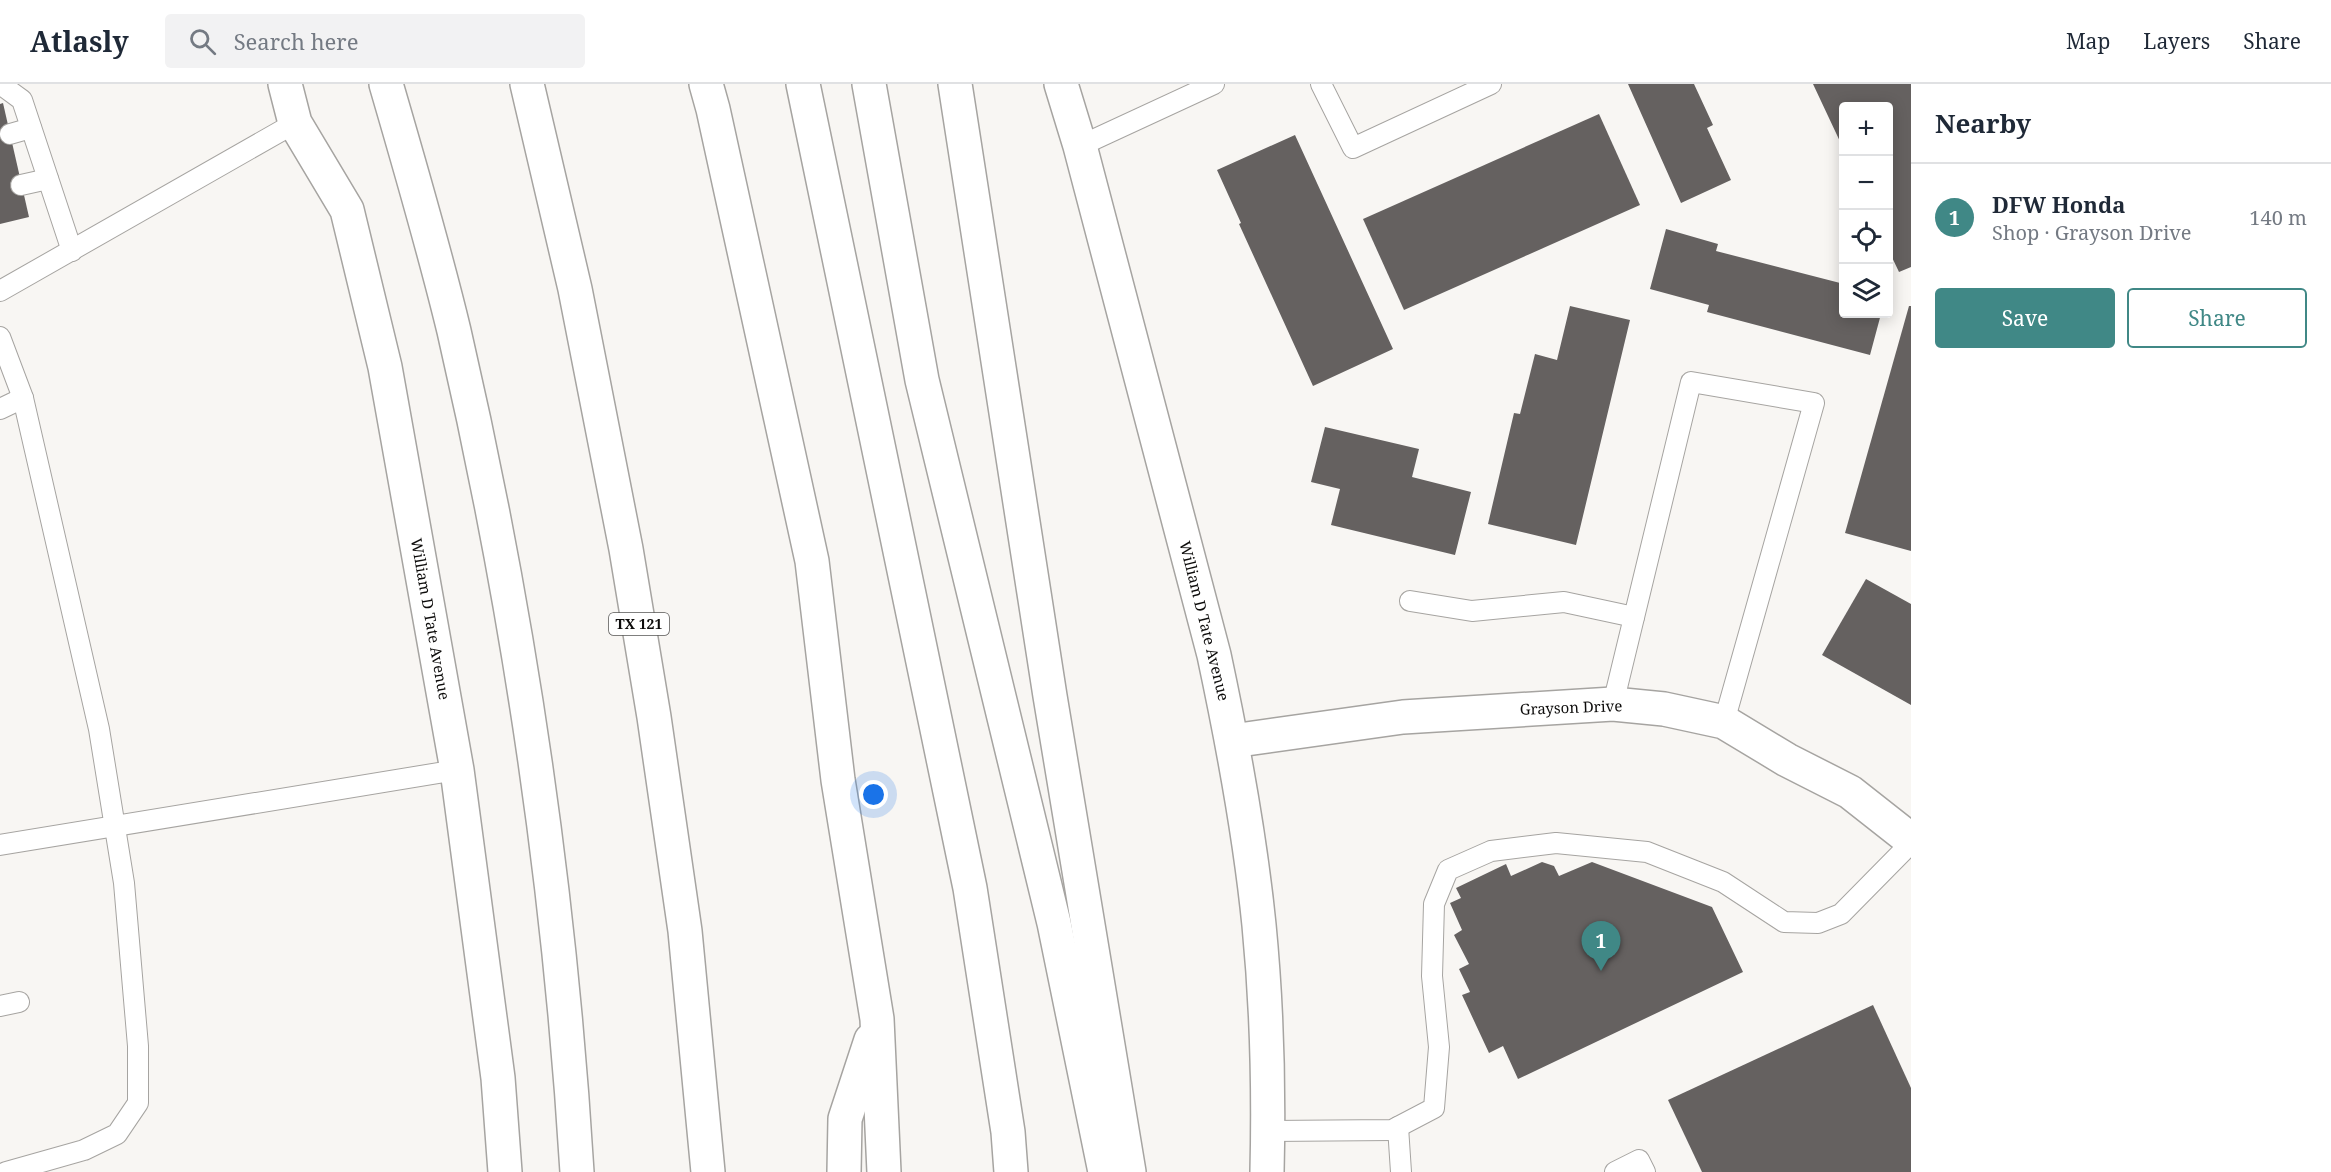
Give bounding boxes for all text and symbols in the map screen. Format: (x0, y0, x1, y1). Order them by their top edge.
search box (165, 14, 585, 68)
text: Atlasly (30, 22, 129, 60)
icon: search (186, 25, 219, 58)
text: Search here (234, 26, 359, 56)
text: Map (2066, 27, 2110, 55)
text: Layers (2143, 27, 2210, 55)
text: Share (2243, 27, 2301, 55)
map controls (1839, 102, 1893, 318)
button: + (1839, 102, 1893, 156)
text: Nearby (1935, 105, 2031, 141)
button: − (1839, 156, 1893, 210)
text: DFW Honda (1992, 189, 2125, 219)
text: 1 (1949, 204, 1960, 231)
text: 140 m (2249, 204, 2307, 231)
button: locate (1839, 210, 1893, 264)
text: Shop · Grayson Drive (1992, 219, 2192, 246)
button: layers (1839, 264, 1893, 318)
button: Save (1935, 288, 2115, 348)
button: Share (2127, 288, 2307, 348)
street label: William D Tate Avenue (407, 536, 455, 701)
street label: William D Tate Avenue (1175, 539, 1235, 703)
road number: TX 121 (609, 613, 669, 635)
street label: Grayson Drive (1519, 695, 1623, 719)
your location (859, 780, 888, 809)
pin: 1 (1582, 922, 1620, 971)

